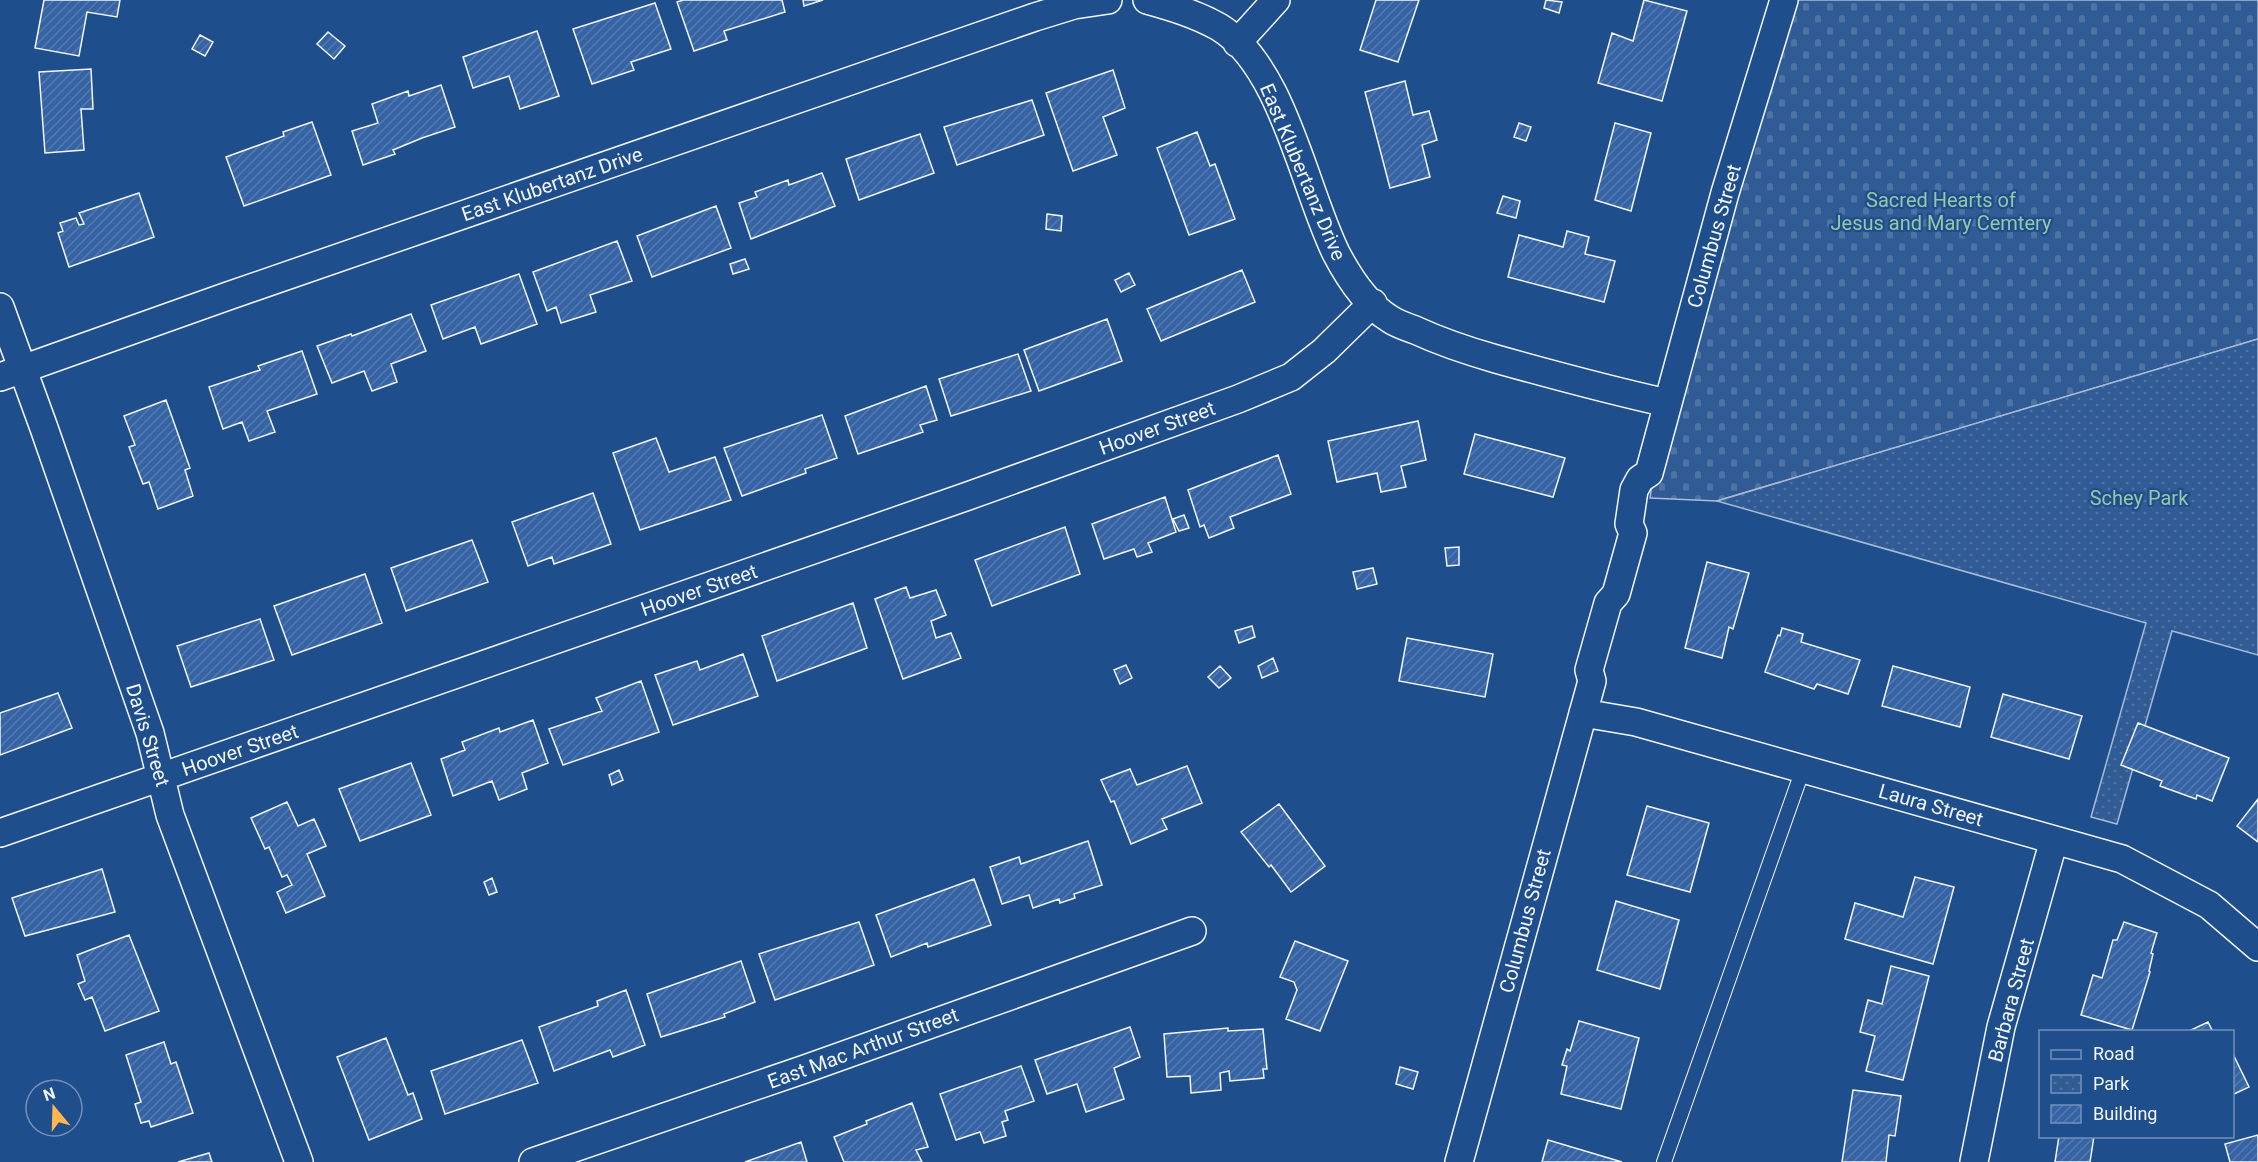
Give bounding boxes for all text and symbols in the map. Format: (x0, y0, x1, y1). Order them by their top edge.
street label: East Klubertanz Drive (1255, 80, 1351, 264)
street label: East Klubertanz Drive (458, 142, 646, 226)
street label: Columbus Street (1682, 161, 1746, 311)
park label: Sacred Hearts of Jesus and Mary Cemtery (1831, 188, 2052, 235)
street label: Hoover Street (1096, 396, 1218, 460)
park label: Schey Park (2090, 486, 2189, 510)
street label: Hoover Street (638, 559, 760, 621)
street label: Davis Street (121, 681, 175, 789)
street label: Hoover Street (179, 719, 301, 781)
street label: Laura Street (1876, 779, 1986, 831)
street label: Columbus Street (1494, 846, 1556, 996)
street label: Barbara Street (1983, 935, 2039, 1065)
street label: East Mac Arthur Street (764, 1002, 962, 1094)
legend (2039, 1030, 2234, 1138)
text: Road (2093, 1043, 2134, 1064)
text: Park (2093, 1073, 2130, 1094)
north arrow (24, 1078, 84, 1138)
text: N (41, 1083, 58, 1105)
text: Building (2093, 1103, 2157, 1124)

